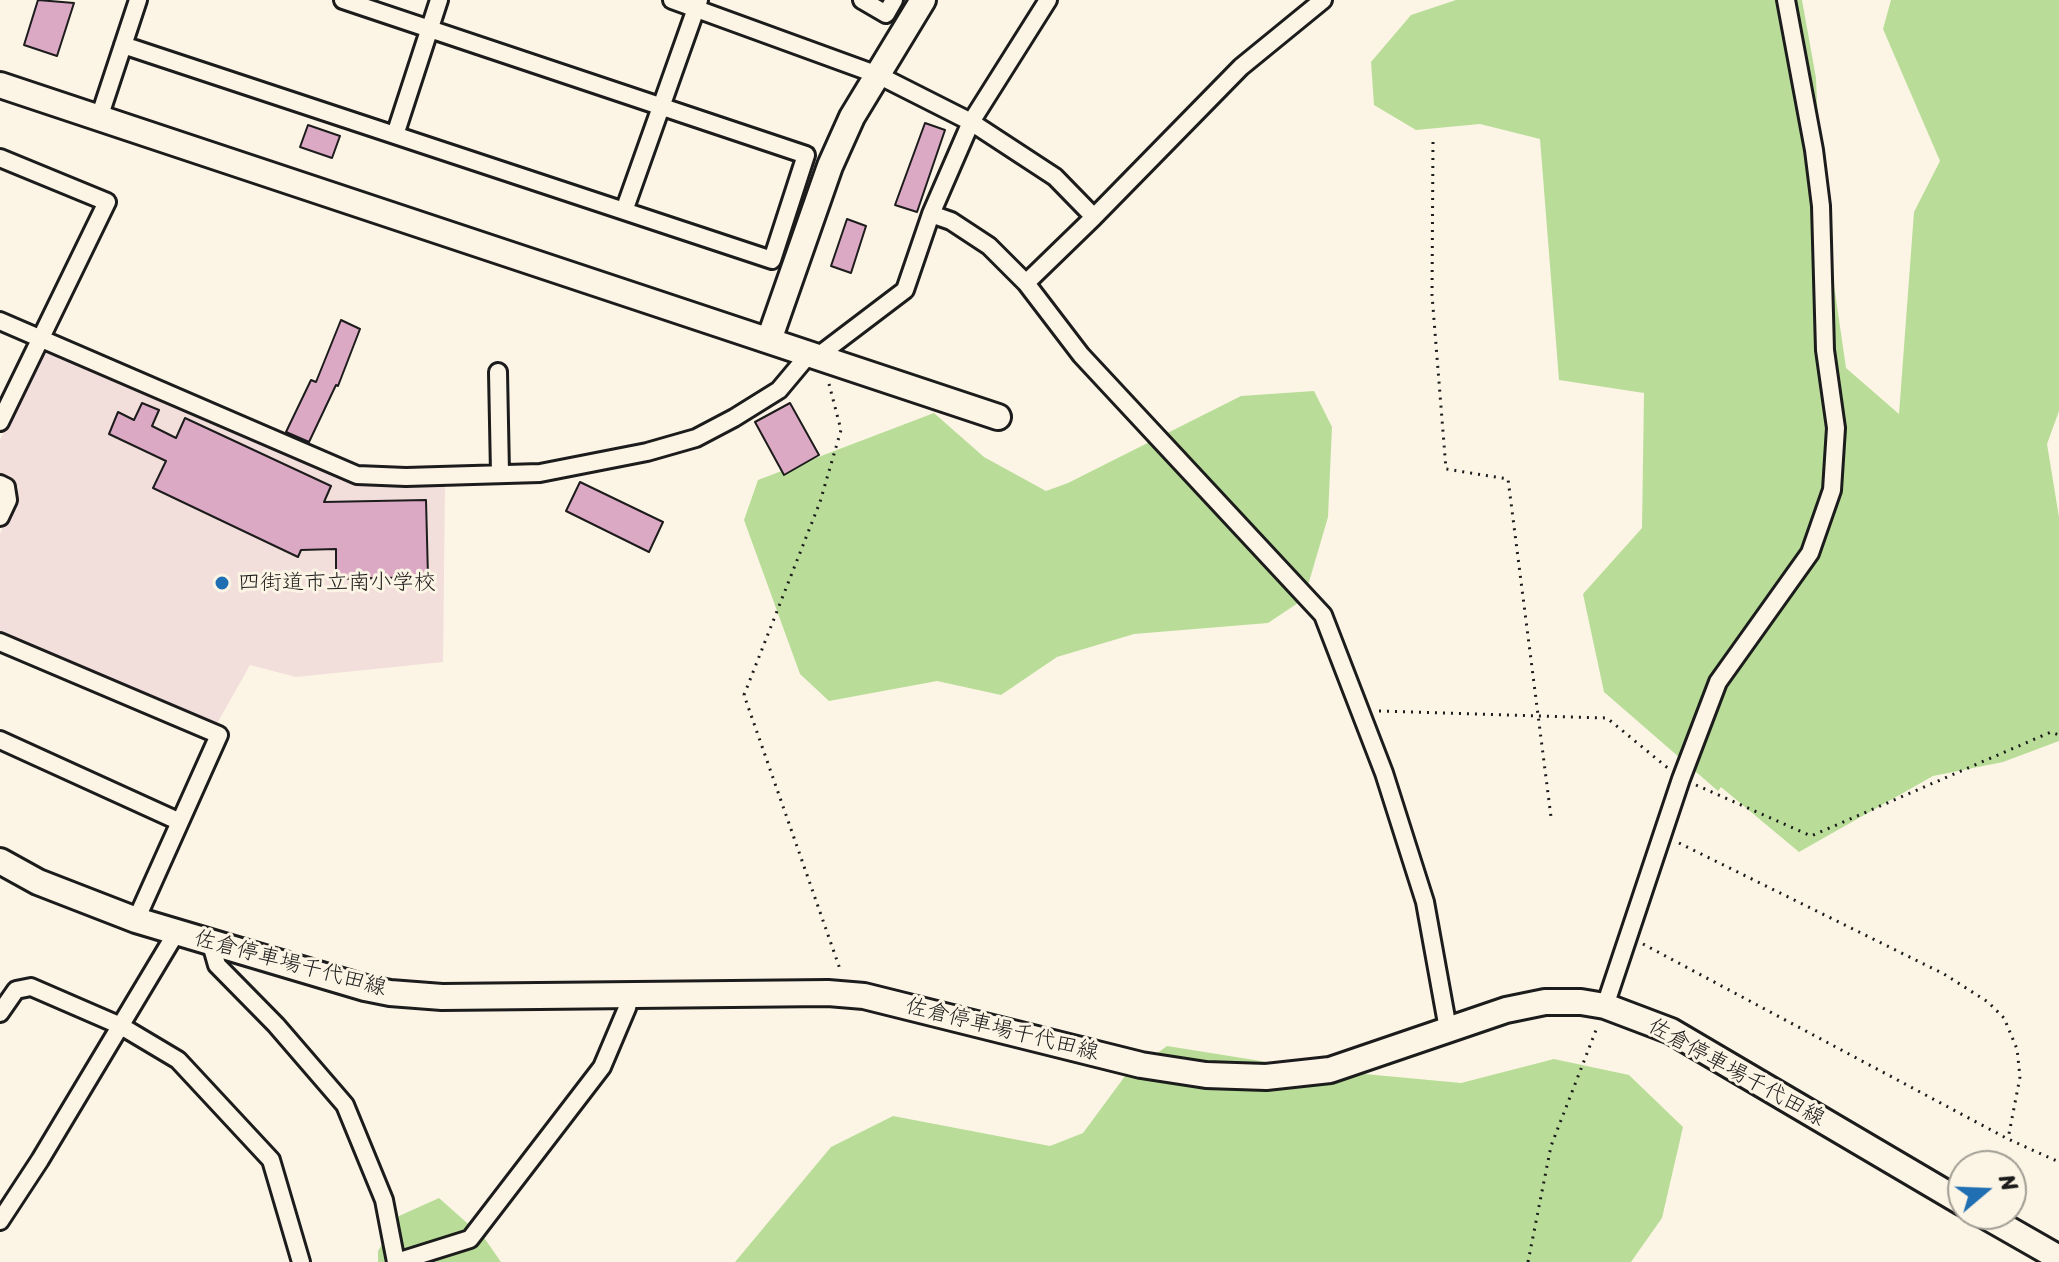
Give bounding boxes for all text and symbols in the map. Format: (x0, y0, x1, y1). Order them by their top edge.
place label: 四街道市立南小学校 (238, 570, 436, 596)
marker: 四街道市立南小学校 (213, 574, 231, 592)
street label: 佐倉停車場千代田線 (191, 926, 389, 1002)
street label: 佐倉停車場千代田線 (903, 993, 1101, 1067)
street label: 佐倉停車場千代田線 (1643, 1013, 1829, 1133)
north arrow (1947, 1150, 2027, 1230)
text: N (1987, 1169, 2029, 1196)

